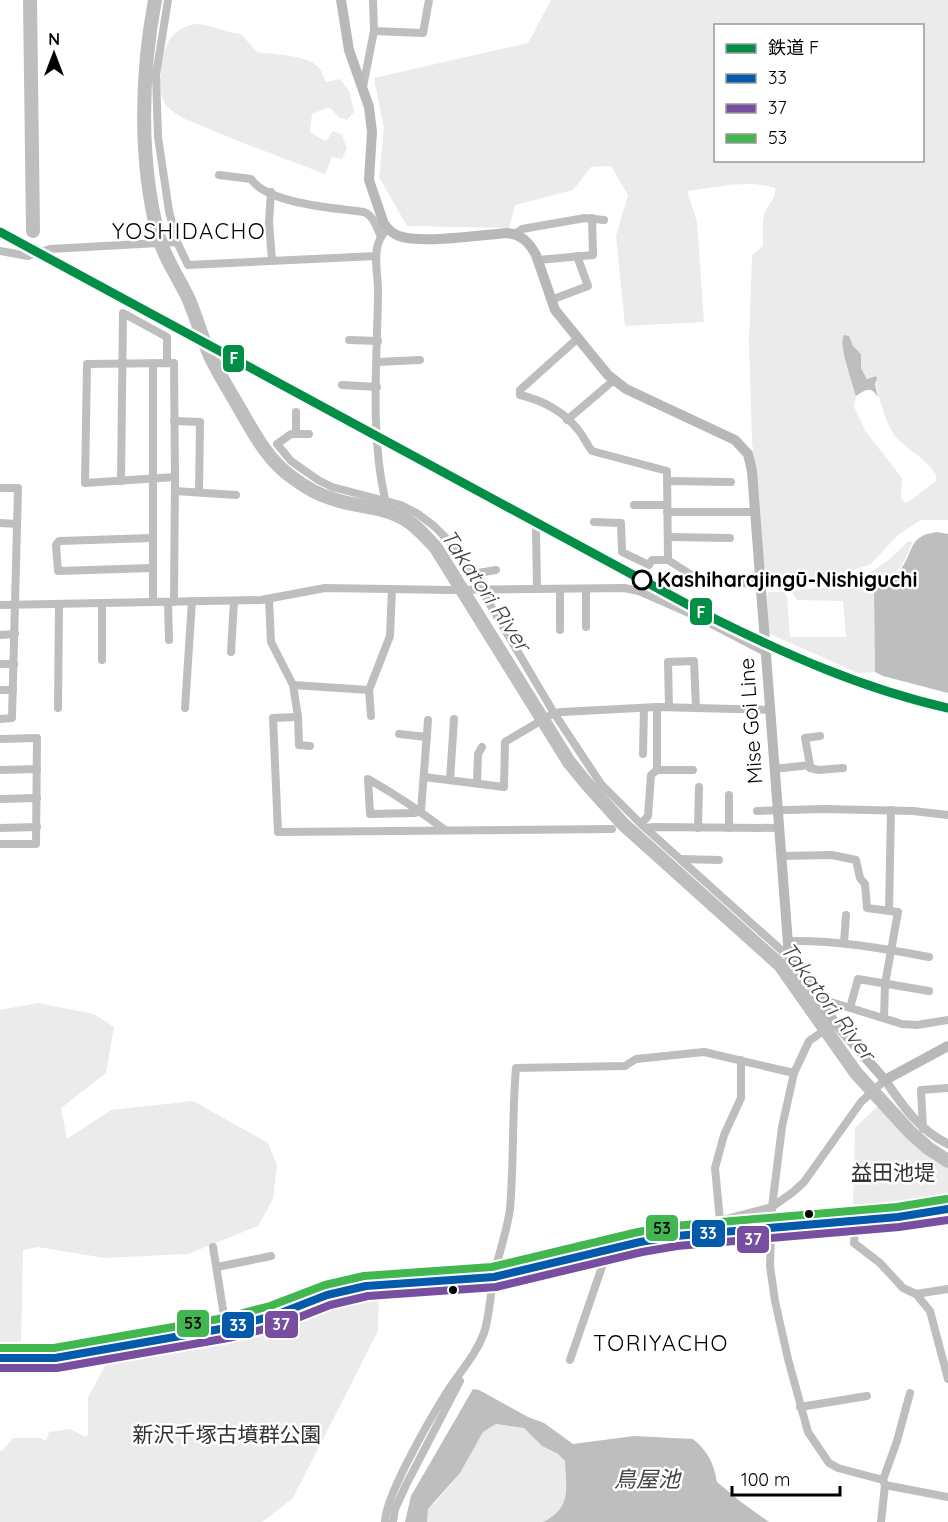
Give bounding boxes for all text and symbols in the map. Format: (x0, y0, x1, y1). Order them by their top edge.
north arrow (24, 24, 84, 84)
legend (714, 24, 924, 162)
text: N (48, 29, 60, 49)
text: 鉄道 F (768, 36, 819, 59)
text: 33 (768, 66, 787, 89)
text: 37 (768, 96, 787, 119)
text: 53 (768, 126, 787, 149)
district label: YOSHIDACHO (112, 217, 266, 245)
line badge: F (222, 344, 245, 373)
text: F (230, 348, 239, 368)
water label: Takatori River (435, 524, 538, 658)
place label: Kashiharajingū-Nishiguchi (657, 566, 918, 592)
marker: Kashiharajingū-Nishiguchi (632, 570, 652, 590)
line badge: F (689, 597, 713, 626)
text: F (697, 602, 706, 622)
street label: Mise Goi Line (733, 657, 767, 785)
water label: Takatori River (774, 936, 883, 1068)
park label: 益田池堤 (851, 1159, 935, 1185)
unlabelled marker (803, 1208, 815, 1220)
line badge: 53 (645, 1214, 679, 1242)
text: 53 (653, 1218, 671, 1238)
line badge: 33 (691, 1219, 726, 1248)
text: 33 (699, 1223, 717, 1243)
line badge: 37 (736, 1225, 770, 1254)
text: 37 (744, 1229, 762, 1249)
unlabelled marker (447, 1284, 459, 1296)
line badge: 53 (176, 1309, 210, 1338)
line badge: 37 (264, 1310, 299, 1339)
line badge: 33 (221, 1311, 255, 1339)
text: 53 (184, 1313, 202, 1333)
text: 37 (272, 1314, 290, 1334)
text: 33 (229, 1315, 247, 1335)
district label: TORIYACHO (593, 1329, 729, 1357)
park label: 新沢千塚古墳群公園 (133, 1421, 322, 1447)
scale bar (732, 1459, 840, 1497)
water label: 鳥屋池 (614, 1465, 682, 1493)
text: 100 m (741, 1468, 790, 1491)

